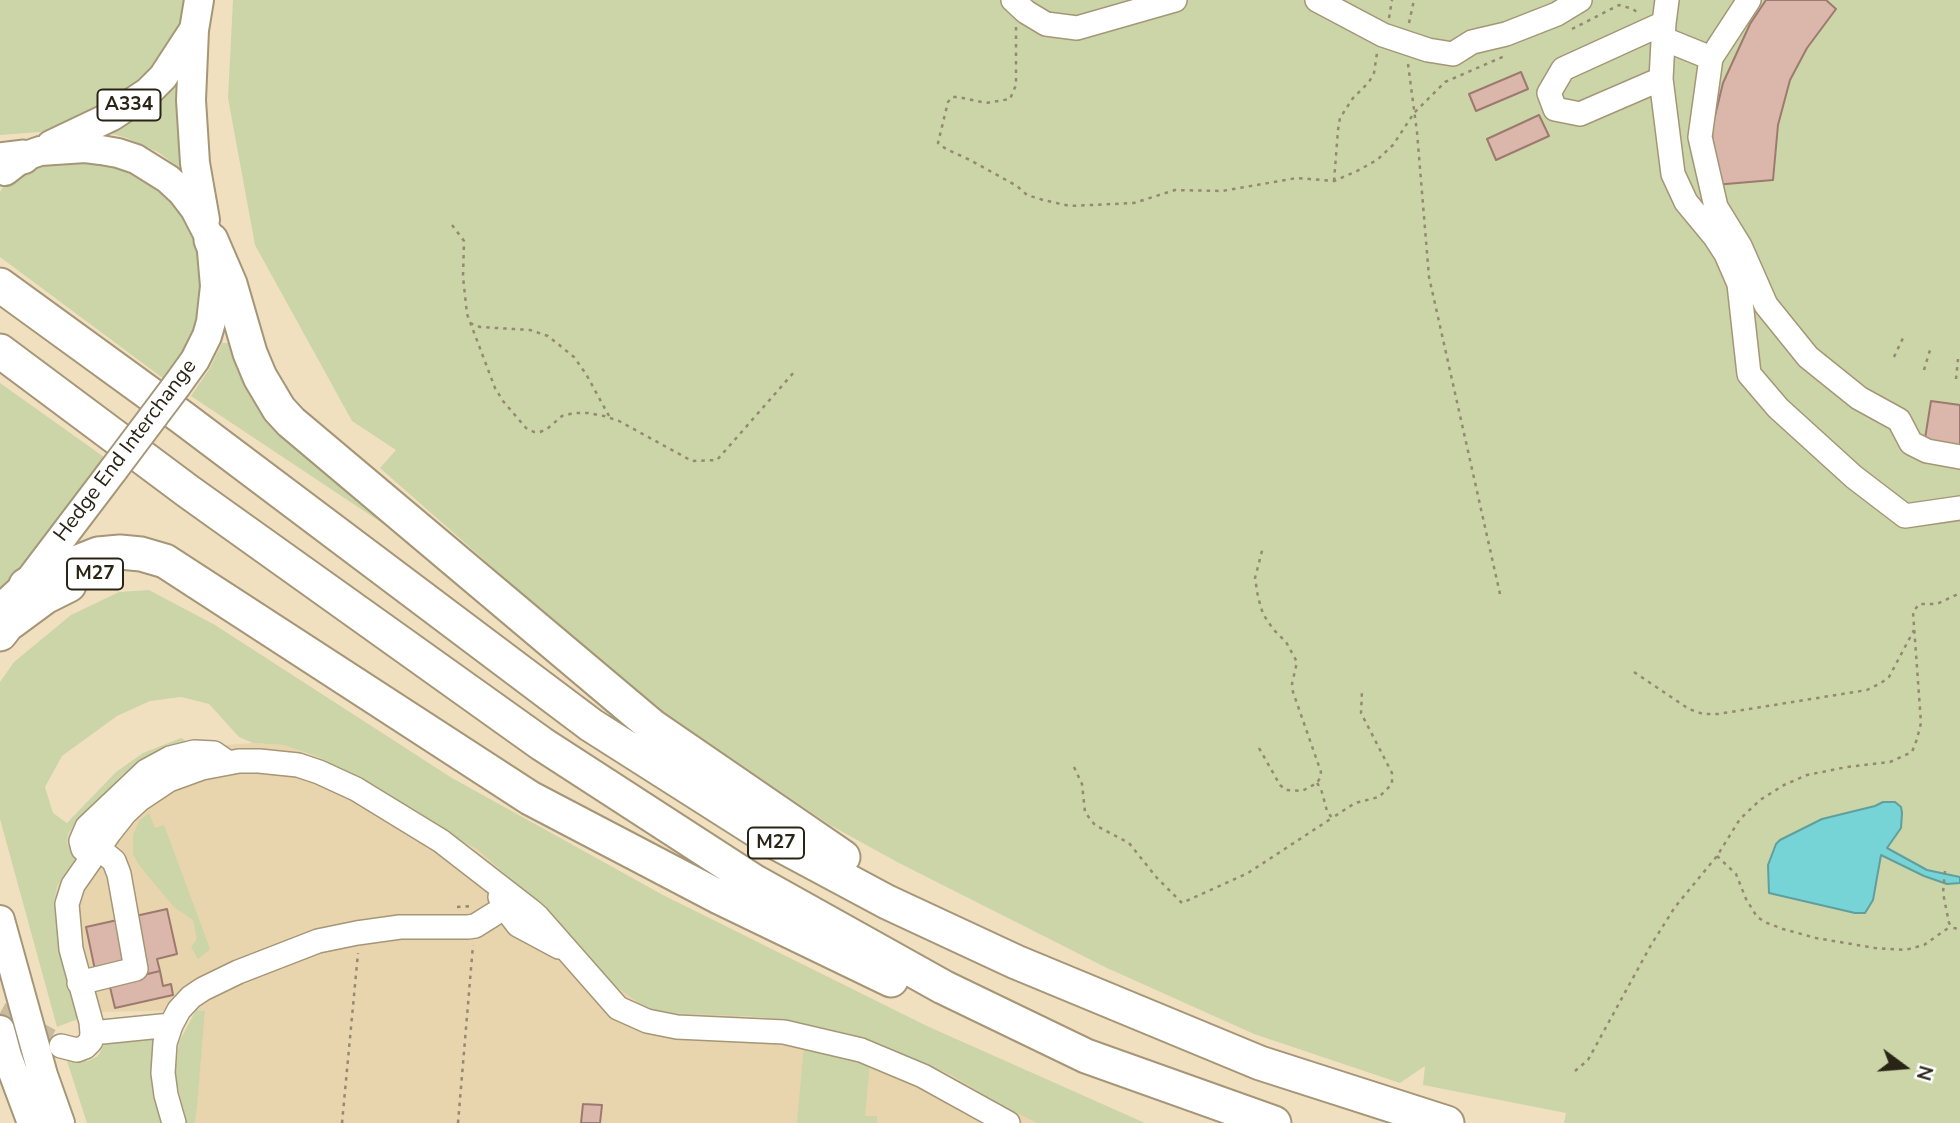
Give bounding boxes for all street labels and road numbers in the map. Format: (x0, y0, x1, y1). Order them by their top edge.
road number: A334 (97, 90, 160, 120)
street label: Hedge End Interchange (49, 355, 203, 547)
road number: M27 (67, 558, 123, 590)
road number: M27 (748, 828, 804, 858)

